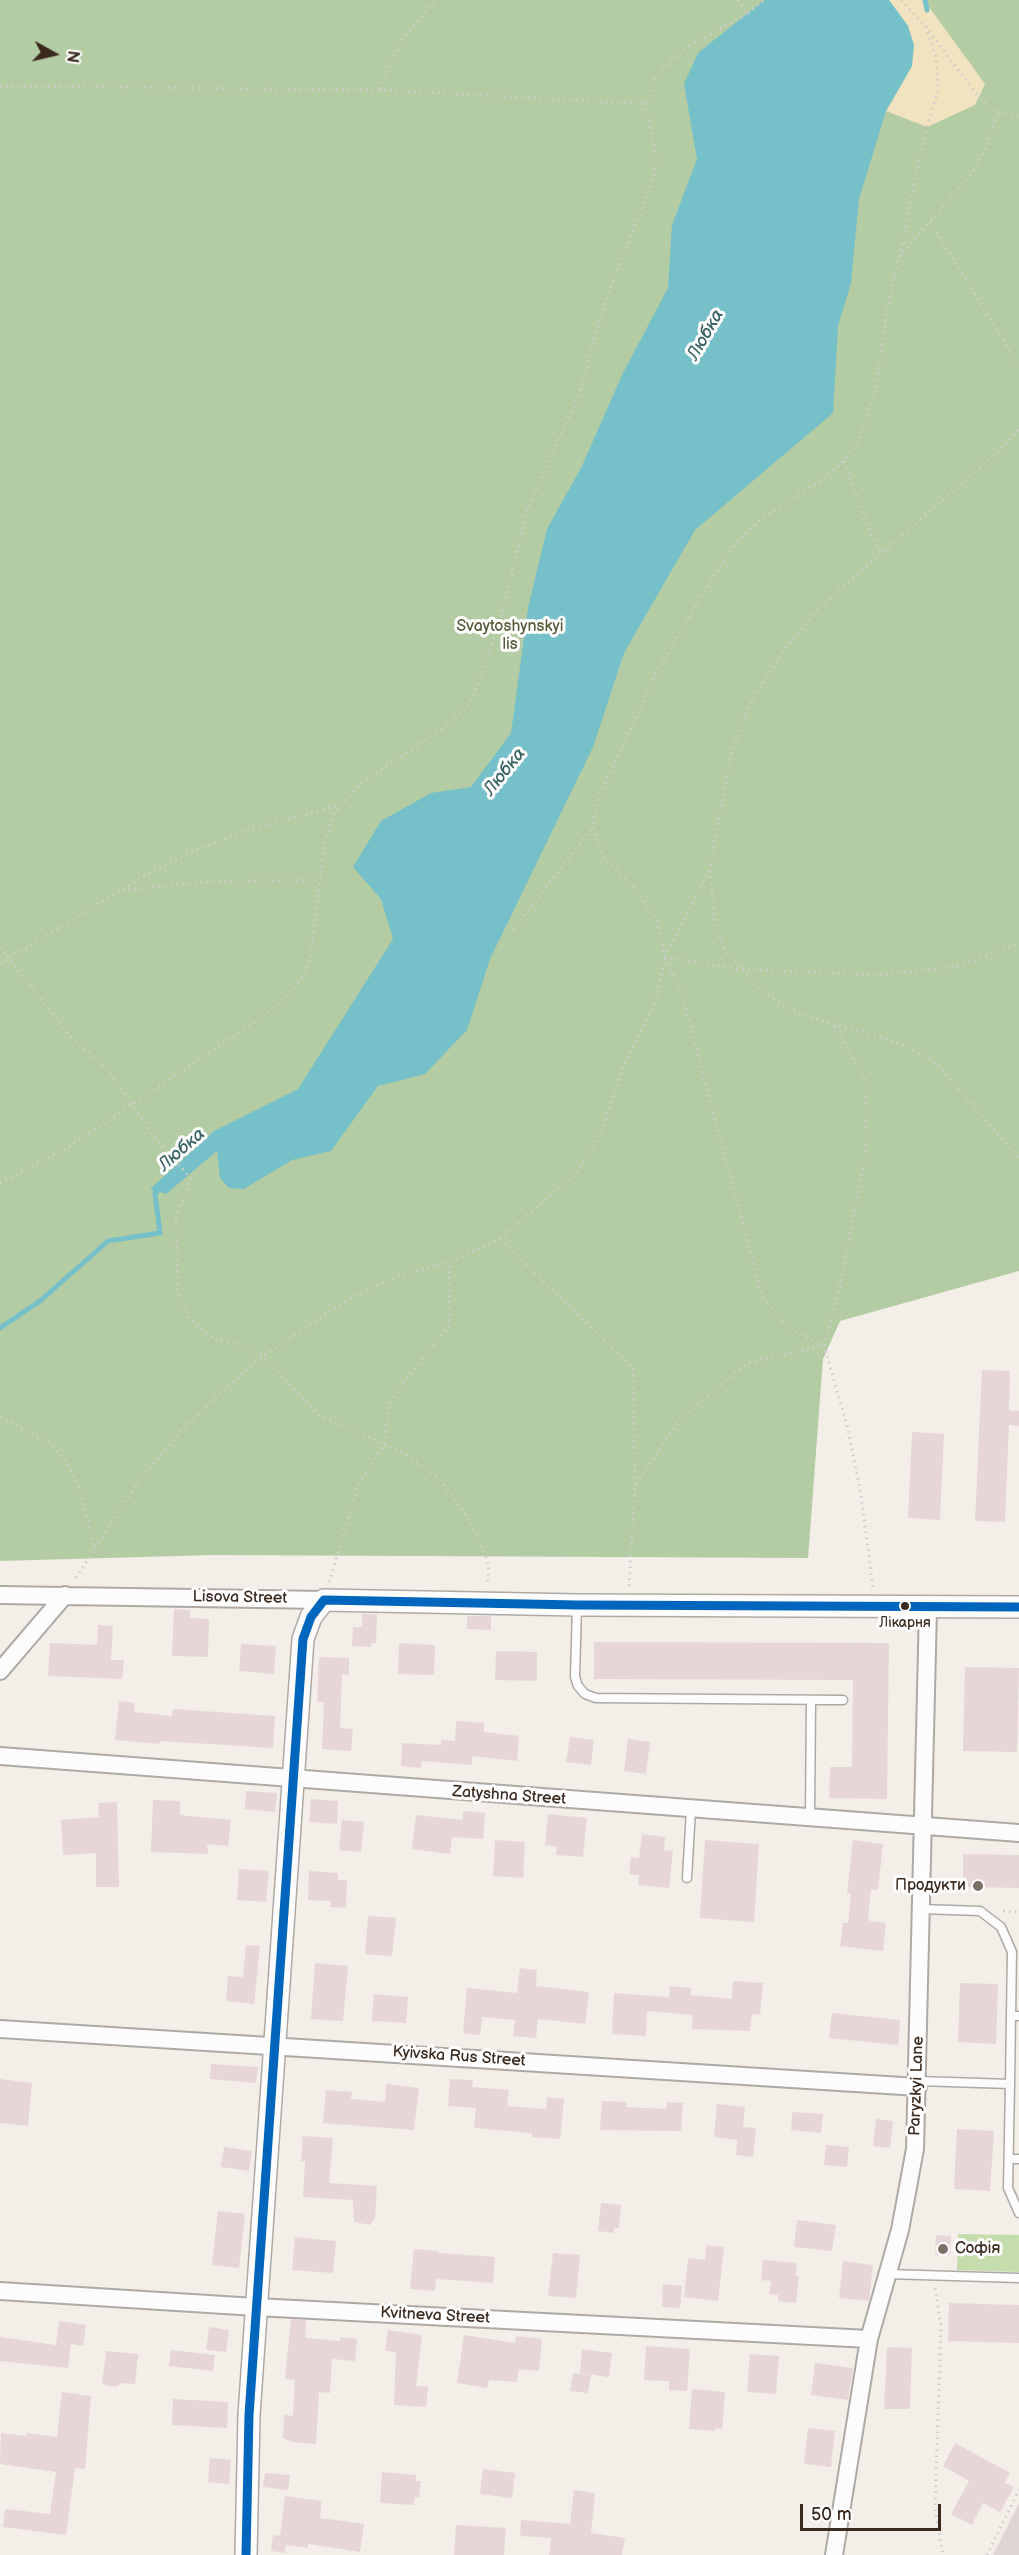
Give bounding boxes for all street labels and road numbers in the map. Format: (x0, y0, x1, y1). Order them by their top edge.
street label: Lisova Street (193, 1588, 287, 1608)
street label: Zatyshna Street (451, 1782, 567, 1810)
street label: Paryzkyi Lane (906, 2036, 928, 2136)
street label: Kyivska Rus Street (392, 2043, 526, 2071)
street label: Kvitneva Street (380, 2304, 490, 2328)

